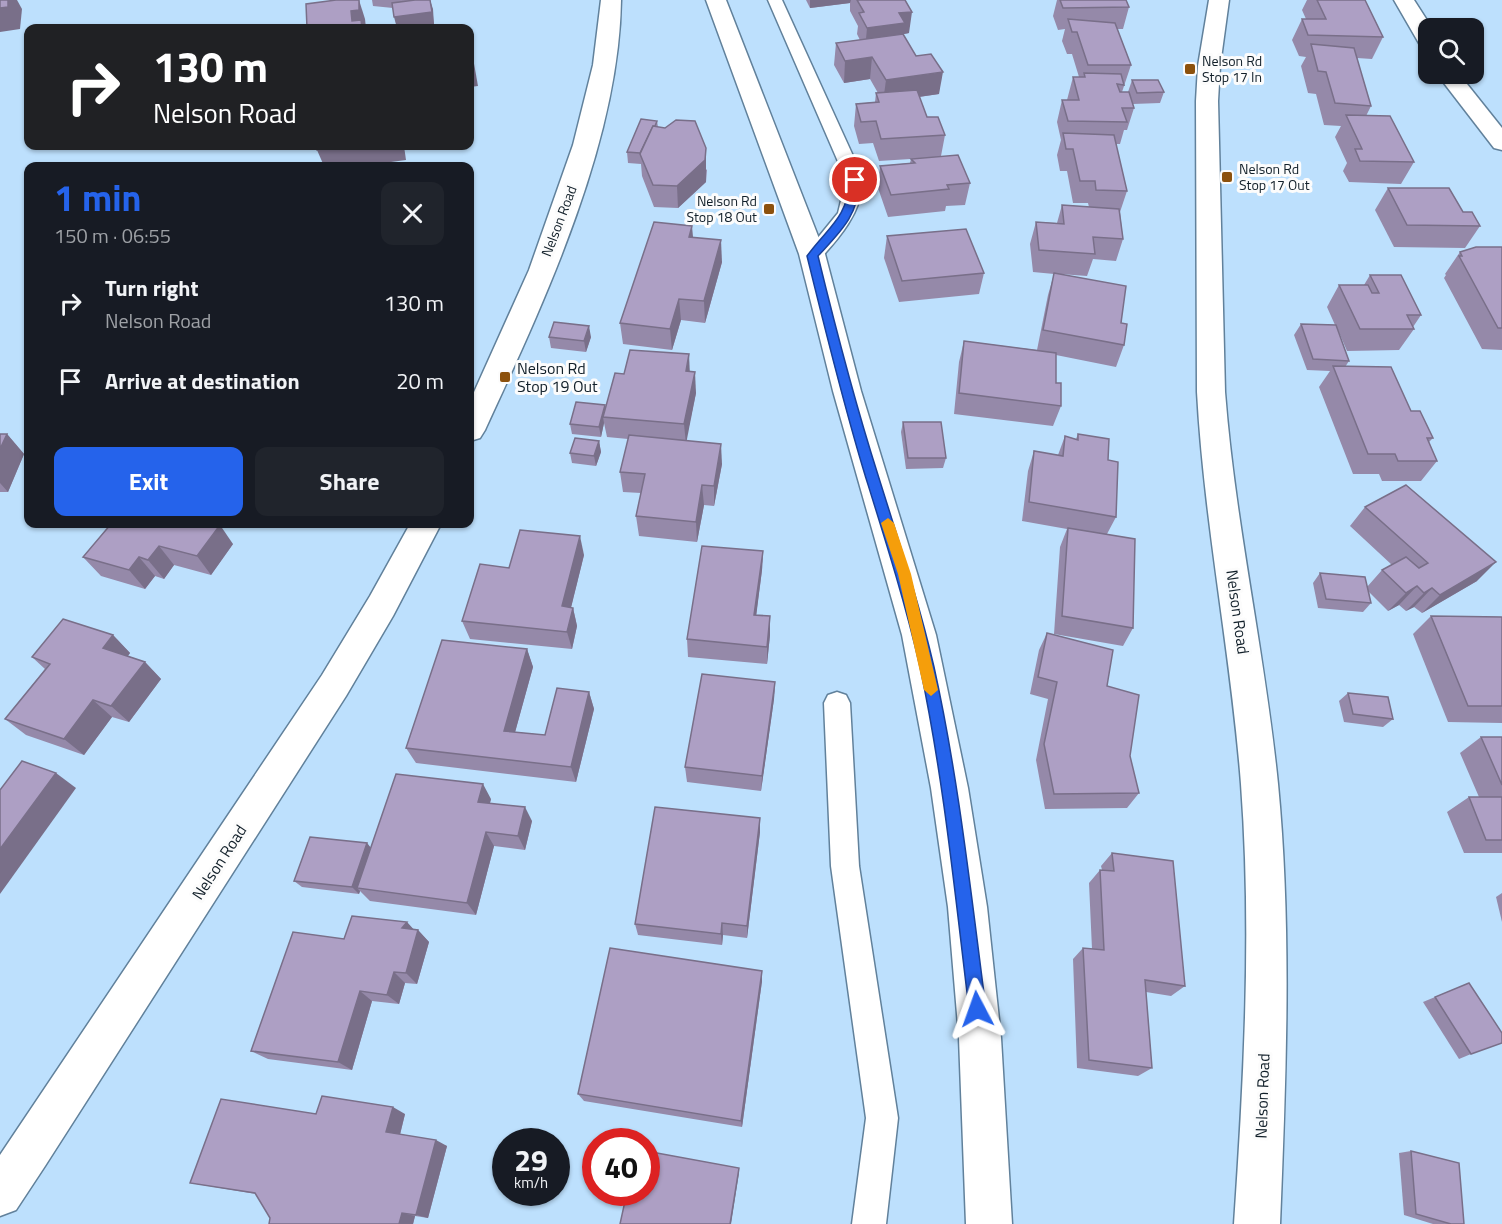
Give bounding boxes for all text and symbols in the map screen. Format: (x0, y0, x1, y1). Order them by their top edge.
map controls (1418, 18, 1484, 84)
button: search (1418, 18, 1484, 84)
text: 130 m (153, 34, 268, 98)
icon: right (54, 48, 132, 126)
place label: Nelson Rd Stop 17 In (1202, 50, 1262, 87)
marker: Nelson Rd Stop 17 In (1183, 62, 1197, 76)
text: Nelson Road (153, 92, 297, 133)
pin (829, 154, 880, 205)
place label: Nelson Rd Stop 17 Out (1239, 158, 1310, 195)
icon: arrive (838, 163, 871, 196)
text: 1 min (54, 170, 141, 225)
marker: Nelson Rd Stop 17 Out (1220, 170, 1234, 184)
button: close (381, 182, 444, 245)
street label: Nelson Road (535, 182, 582, 259)
place label: Nelson Rd Stop 18 Out (686, 190, 757, 227)
marker: Nelson Rd Stop 18 Out (762, 202, 776, 216)
text: 150 m · 06:55 (54, 220, 171, 251)
text: Turn right (105, 271, 199, 305)
text: 130 m (384, 286, 444, 320)
icon: right (54, 287, 87, 320)
text: Nelson Road (105, 305, 211, 336)
place label: Nelson Rd Stop 19 Out (517, 356, 598, 398)
text: Arrive at destination (105, 364, 300, 398)
text: 20 m (396, 364, 444, 398)
icon: arrive (54, 365, 87, 398)
marker: Nelson Rd Stop 19 Out (498, 370, 512, 384)
button: Exit (54, 447, 243, 516)
button: Share (255, 447, 444, 516)
street label: Nelson Road (1220, 568, 1256, 656)
street label: Nelson Road (186, 820, 252, 904)
position arrow (945, 977, 1009, 1041)
street label: Nelson Road (1249, 1053, 1275, 1139)
speed limit sign: 40 (582, 1128, 660, 1206)
text: 29 (514, 1137, 548, 1183)
text: km/h (514, 1171, 548, 1194)

